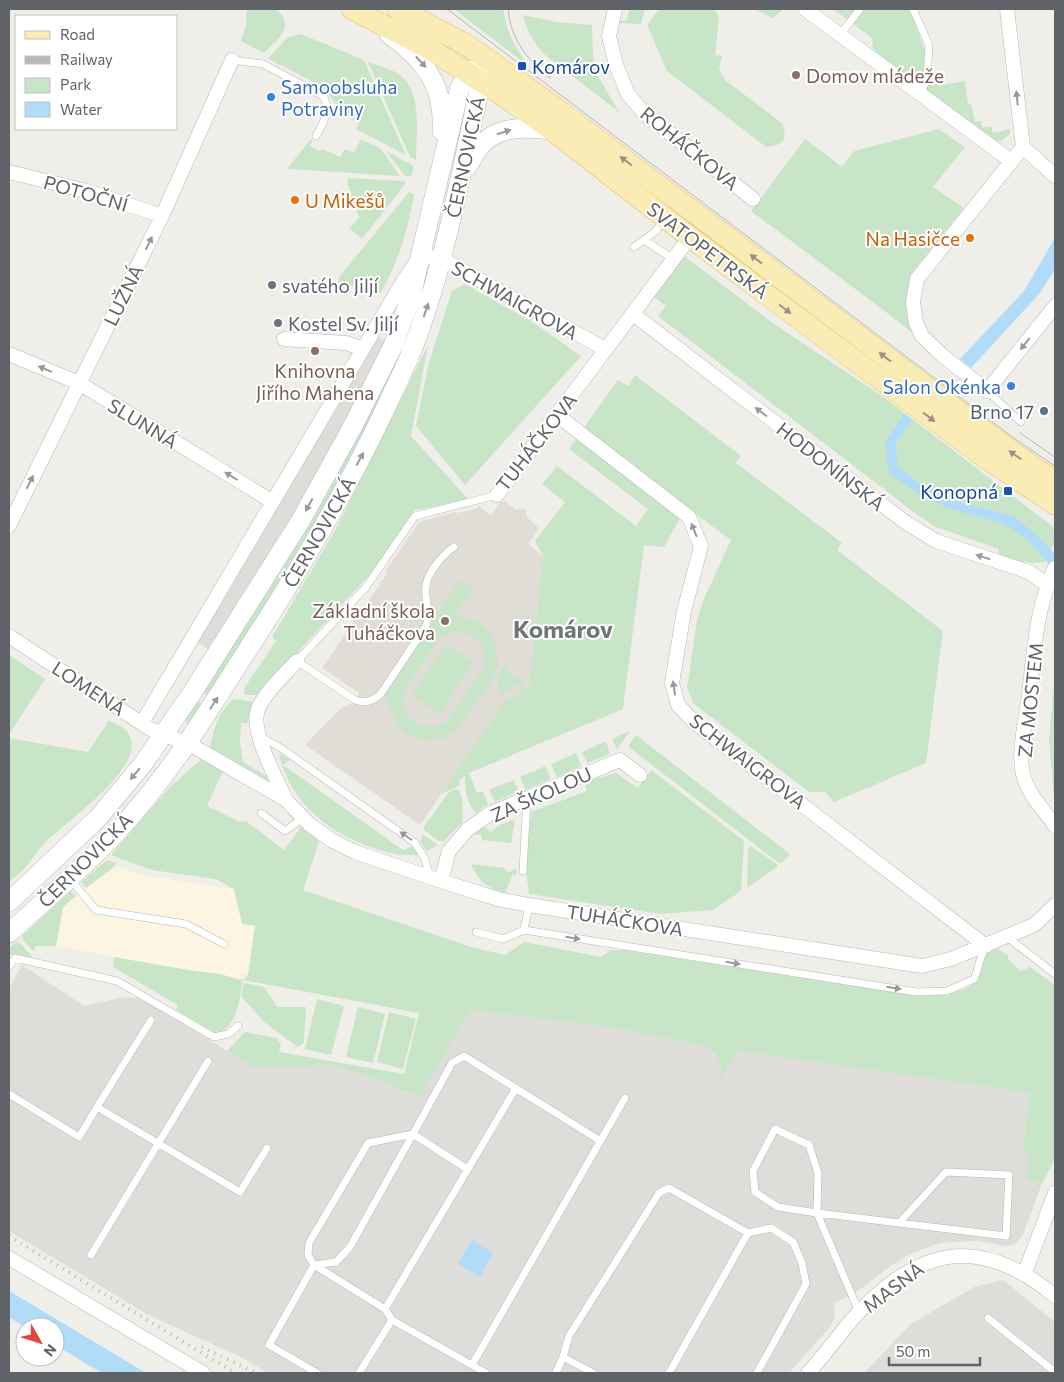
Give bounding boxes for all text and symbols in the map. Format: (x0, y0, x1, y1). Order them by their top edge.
legend (15, 15, 178, 130)
text: Road (60, 25, 95, 43)
text: Railway (60, 50, 113, 68)
one-way arrow (415, 55, 427, 67)
place label: Komárov (532, 55, 610, 78)
marker: Komárov (516, 60, 528, 72)
place label: Domov mládeže (806, 64, 944, 87)
marker: Domov mládeže (790, 69, 802, 81)
text: Park (60, 75, 91, 93)
place label: Samoobsluha Potraviny (281, 75, 397, 120)
one-way arrow (1013, 90, 1021, 106)
marker: Samoobsluha Potraviny (265, 91, 277, 103)
street label: ČERNOVICKÁ (440, 94, 489, 220)
text: Water (60, 100, 102, 118)
street label: ROHÁČKOVA (636, 101, 744, 195)
one-way arrow (496, 127, 511, 135)
one-way arrow (619, 156, 633, 166)
street label: POTOČNÍ (41, 169, 132, 216)
place label: U Mikešů (305, 189, 385, 212)
marker: U Mikešů (289, 194, 301, 206)
street label: SVATOPETRSKÁ (643, 197, 773, 303)
place label: Na Hasičce (866, 227, 960, 250)
marker: Na Hasičce (964, 232, 976, 244)
one-way arrow (145, 235, 153, 250)
one-way arrow (749, 254, 763, 264)
street label: SCHWAIGROVA (448, 256, 582, 344)
street label: LUŽNÁ (98, 261, 148, 329)
place label: svatého Jiljí (282, 274, 380, 297)
marker: svatého Jiljí (266, 279, 278, 291)
one-way arrow (423, 303, 430, 318)
one-way arrow (778, 303, 791, 314)
place label: Kostel Sv. Jiljí (288, 312, 400, 335)
marker: Kostel Sv. Jiljí (272, 317, 284, 329)
one-way arrow (1019, 337, 1030, 350)
marker: Knihovna Jiřího Mahena (309, 345, 321, 357)
one-way arrow (878, 352, 892, 362)
place label: Knihovna Jiřího Mahena (256, 359, 374, 404)
one-way arrow (37, 365, 52, 373)
place label: Salon Okénka (883, 375, 1001, 398)
marker: Salon Okénka (1005, 380, 1017, 392)
street label: TUHÁČKOVA (490, 388, 581, 496)
street label: SLUNNÁ (104, 393, 182, 453)
place label: Brno 17 (970, 400, 1034, 423)
marker: Brno 17 (1038, 405, 1050, 417)
one-way arrow (755, 406, 768, 417)
one-way arrow (922, 411, 935, 422)
street label: HODONÍNSKÁ (773, 417, 889, 515)
one-way arrow (1009, 449, 1022, 460)
one-way arrow (356, 451, 364, 466)
one-way arrow (225, 472, 238, 481)
street label: ČERNOVICKÁ (277, 472, 360, 591)
one-way arrow (26, 475, 34, 490)
place label: Konopná (920, 480, 998, 503)
marker: Konopná (1002, 485, 1014, 497)
one-way arrow (305, 498, 314, 512)
one-way arrow (690, 523, 698, 537)
one-way arrow (975, 553, 990, 561)
place label: Základní škola Tuháčkova (312, 599, 435, 644)
district label: Komárov (513, 614, 613, 643)
marker: Základní škola Tuháčkova (439, 615, 451, 627)
street label: ZA MOSTEM (1013, 641, 1047, 759)
street label: LOMENÁ (48, 656, 130, 720)
one-way arrow (670, 680, 678, 696)
one-way arrow (209, 696, 218, 710)
street label: SCHWAIGROVA (685, 709, 811, 813)
street label: ZA ŠKOLOU (486, 761, 595, 827)
one-way arrow (129, 767, 140, 780)
street label: ČERNOVICKÁ (32, 807, 137, 912)
one-way arrow (399, 831, 413, 841)
street label: TUHÁČKOVA (565, 898, 685, 941)
one-way arrow (565, 935, 581, 943)
one-way arrow (725, 960, 741, 968)
one-way arrow (886, 984, 902, 992)
street label: MASNÁ (858, 1257, 928, 1317)
north arrow (15, 1317, 65, 1367)
scale bar (889, 1334, 980, 1366)
text: N (41, 1341, 60, 1360)
text: 50 m (896, 1342, 930, 1360)

